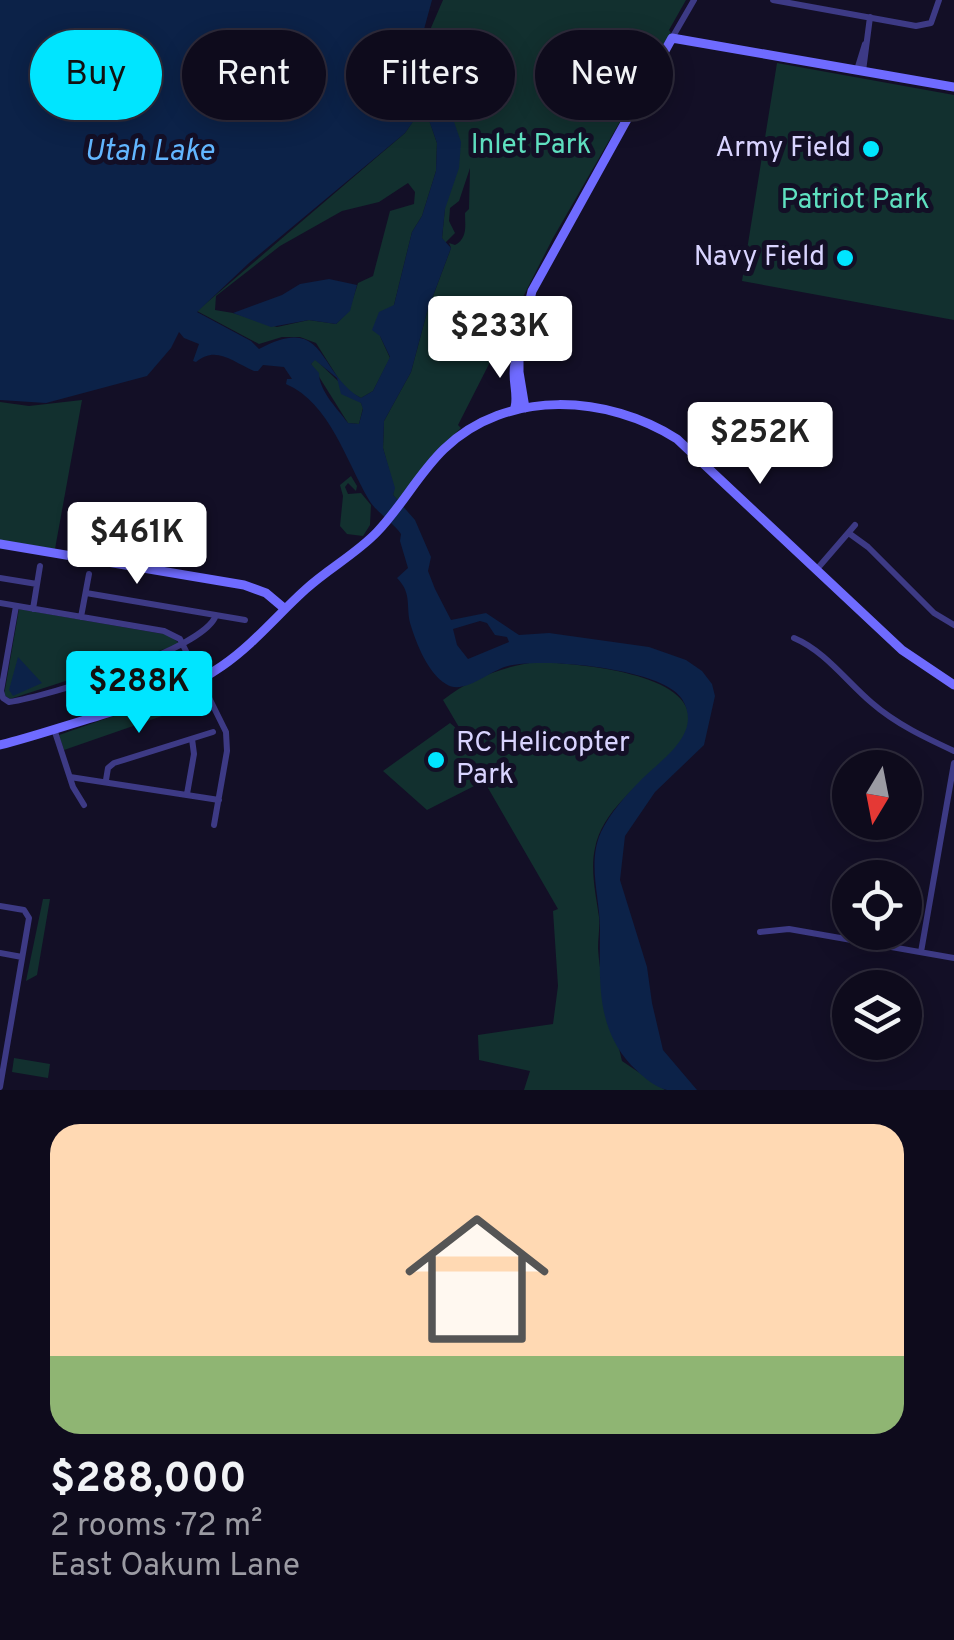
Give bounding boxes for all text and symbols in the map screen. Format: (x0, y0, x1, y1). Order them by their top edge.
chip: Buy (30, 30, 162, 120)
chip: Rent (182, 30, 326, 120)
chip: Filters (346, 30, 515, 120)
chip: New (535, 30, 673, 120)
park label: Inlet Park (471, 128, 591, 164)
place label: Army Field (715, 131, 851, 167)
water label: Utah Lake (84, 134, 214, 171)
marker: Army Field (860, 138, 882, 160)
park label: Patriot Park (780, 183, 930, 219)
place label: Navy Field (694, 240, 825, 276)
marker: Navy Field (834, 247, 856, 269)
pin: $233K (430, 296, 570, 381)
text: $233K (450, 308, 550, 348)
pin: $252K (690, 402, 830, 487)
text: $252K (710, 414, 810, 454)
pin: $461K (67, 502, 207, 587)
text: $461K (90, 514, 184, 554)
pin: $288K (69, 651, 209, 736)
text: $288K (88, 663, 190, 703)
place label: RC Helicopter Park (456, 726, 630, 794)
marker: RC Helicopter Park (425, 749, 447, 771)
north arrow (832, 750, 922, 840)
map controls (832, 750, 922, 1060)
button: locate (832, 860, 922, 950)
button: layers (832, 970, 922, 1060)
icon: home (387, 1189, 567, 1369)
text: $288,000 (50, 1454, 247, 1507)
text: 2 rooms · 72 m² (50, 1507, 263, 1547)
text: East Oakum Lane (50, 1547, 300, 1587)

